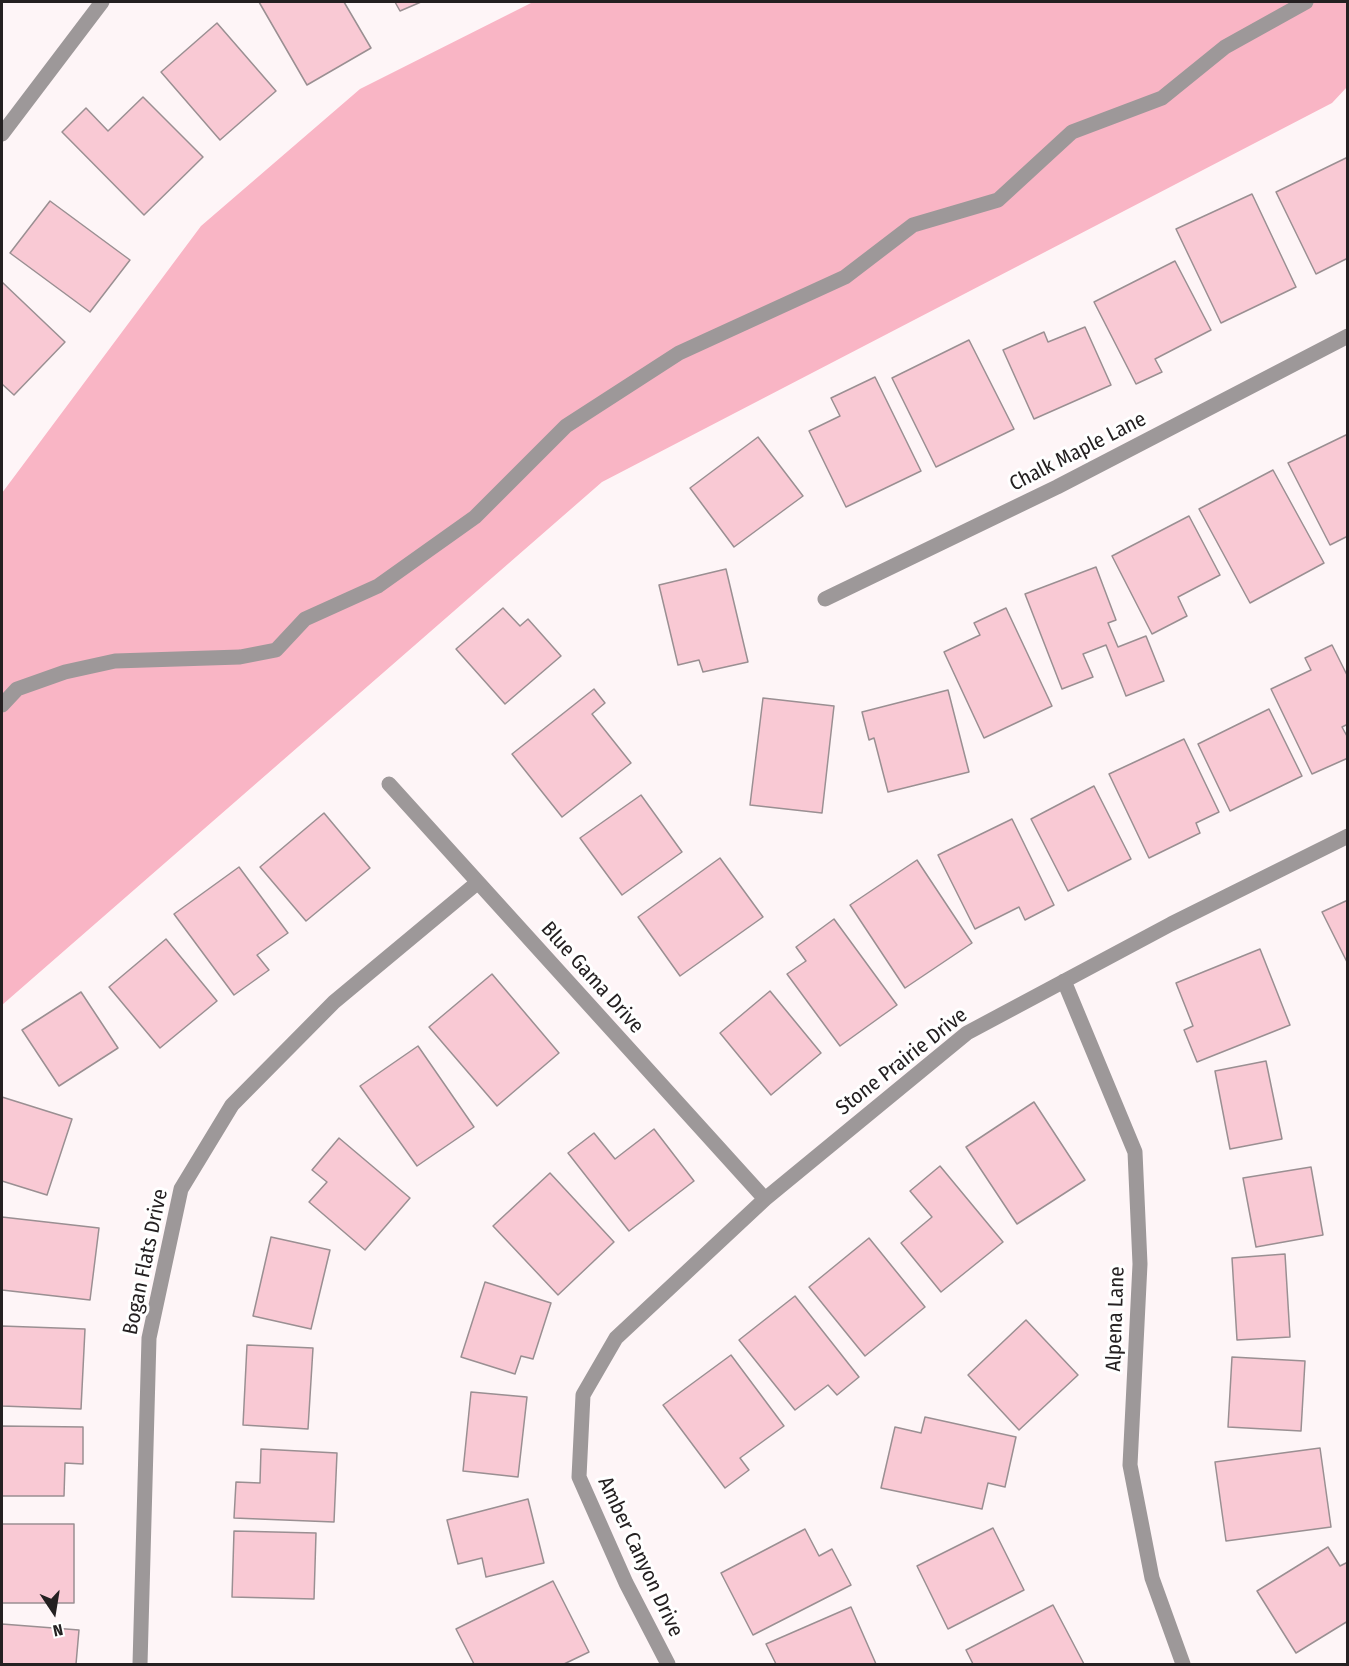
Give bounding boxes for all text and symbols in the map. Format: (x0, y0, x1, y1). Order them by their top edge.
street label: Chalk Maple Lane (1005, 407, 1151, 497)
street label: Blue Gama Drive (535, 917, 649, 1039)
street label: Stone Prairie Drive (831, 1003, 973, 1121)
street label: Bogan Flats Drive (118, 1187, 174, 1337)
street label: Alpena Lane (1102, 1266, 1130, 1372)
street label: Amber Canyon Drive (592, 1473, 688, 1641)
north arrow (24, 1582, 84, 1642)
text: N (51, 1620, 65, 1640)

